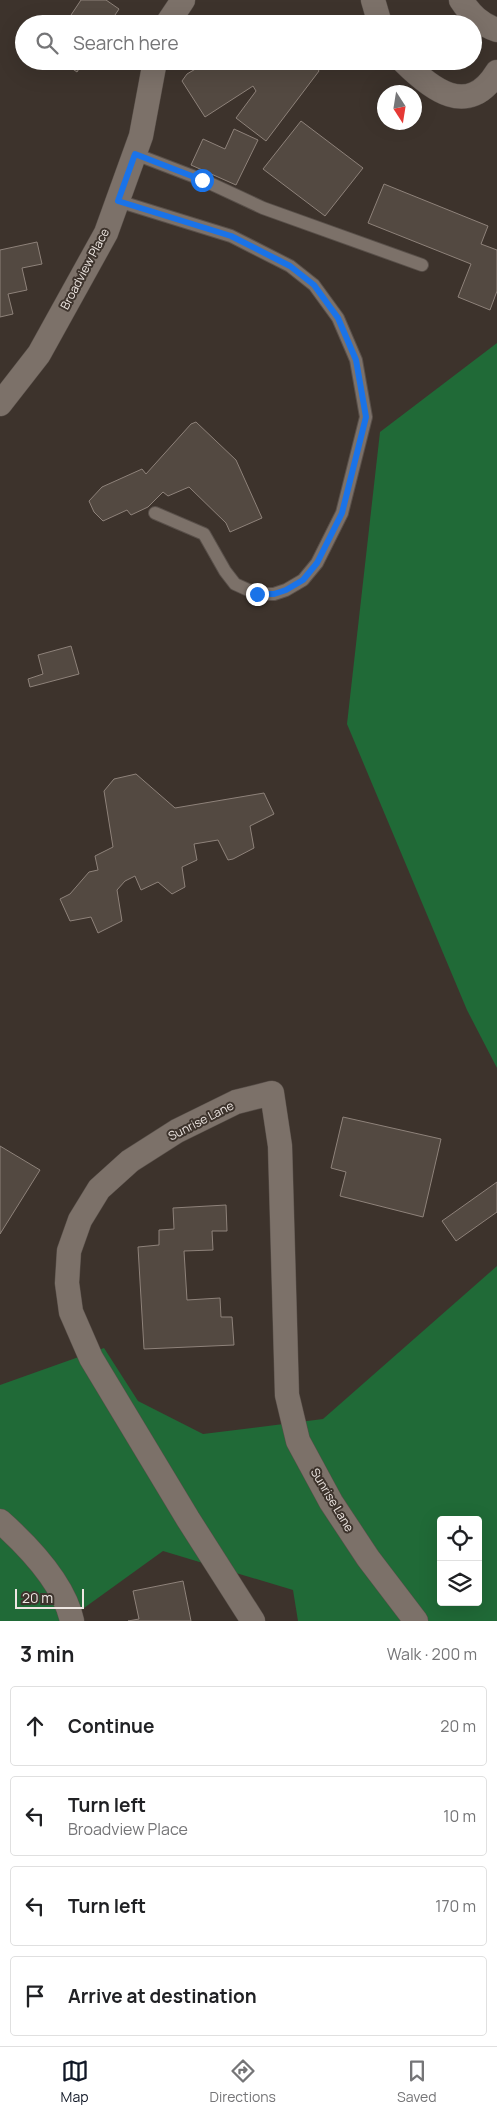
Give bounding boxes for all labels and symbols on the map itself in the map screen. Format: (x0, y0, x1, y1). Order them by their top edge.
north arrow (377, 85, 422, 130)
route start (191, 169, 214, 192)
street label: Broadview Place (56, 225, 113, 312)
route end (246, 583, 269, 606)
street label: Sunrise Lane (165, 1097, 236, 1144)
street label: Sunrise Lane (307, 1465, 358, 1535)
scale bar (15, 1586, 84, 1609)

